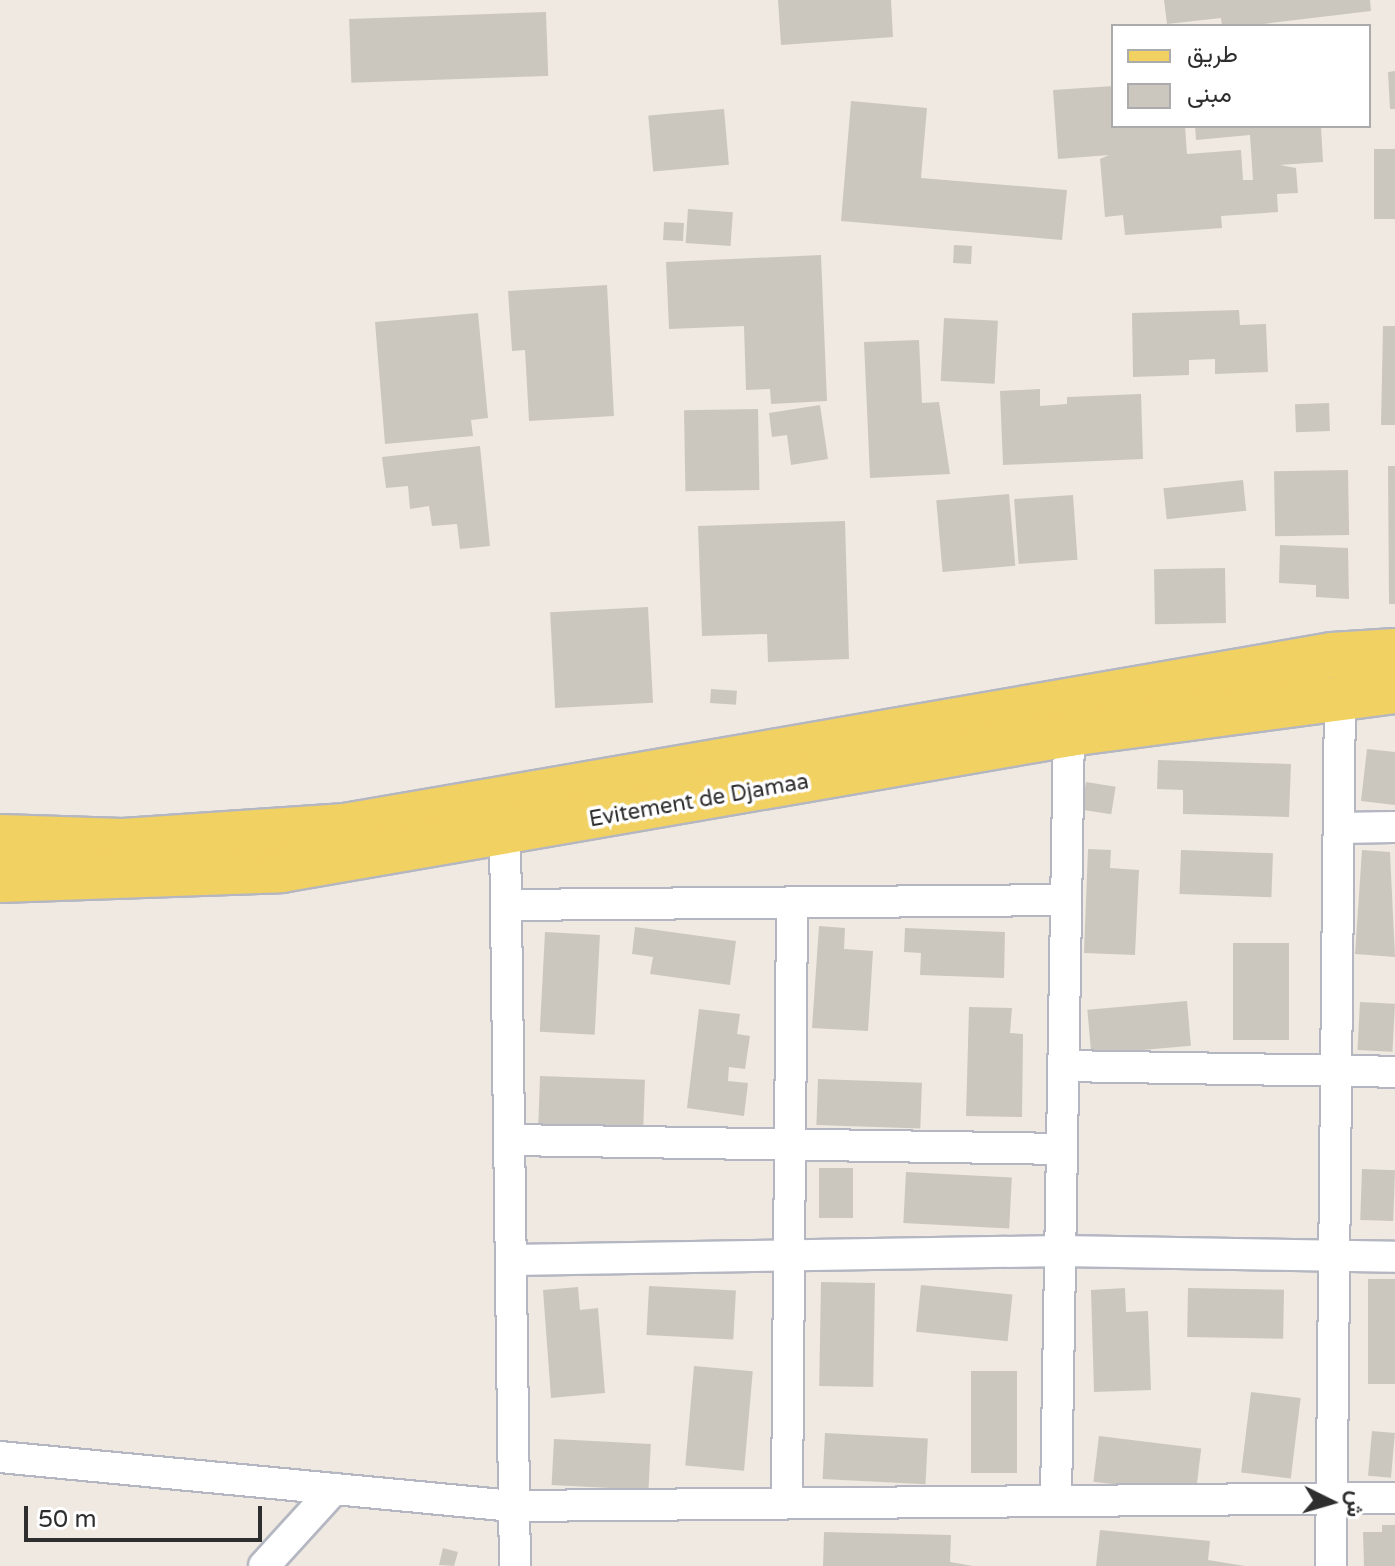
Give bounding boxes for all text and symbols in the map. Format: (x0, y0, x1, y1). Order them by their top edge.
legend (1111, 24, 1371, 128)
text: طريق (1187, 40, 1238, 69)
text: مبنى (1187, 80, 1232, 109)
street label: Evitement de Djamaa (587, 769, 811, 833)
north arrow (1291, 1462, 1371, 1542)
scale bar (28, 1490, 266, 1540)
text: ش (1341, 1490, 1369, 1518)
text: 50 m (38, 1505, 96, 1534)

